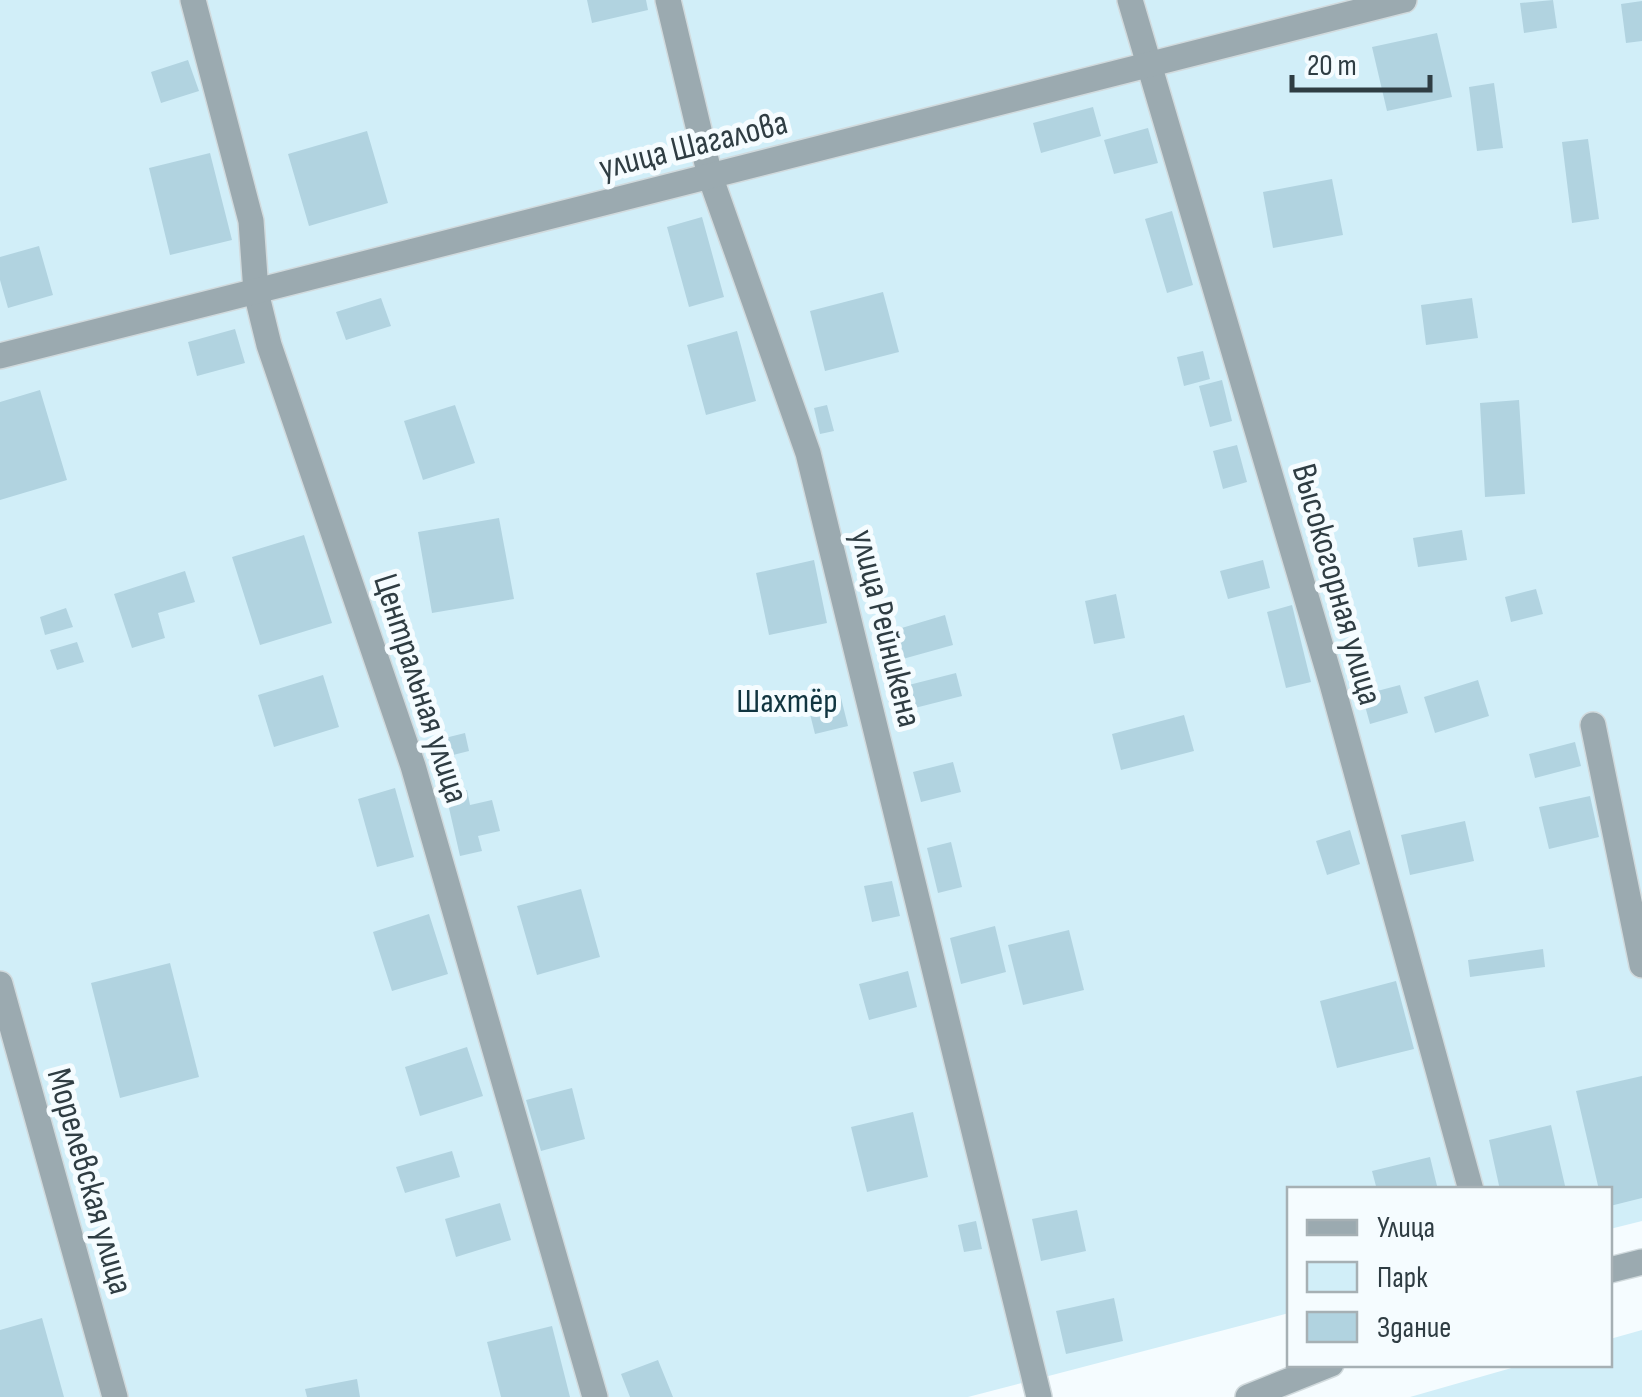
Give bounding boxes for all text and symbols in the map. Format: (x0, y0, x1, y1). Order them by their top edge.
scale bar (1292, 30, 1430, 92)
text: 20 m (1307, 48, 1357, 84)
street label: улица Шагалова (595, 101, 792, 190)
street label: Высокогорная улица (1282, 459, 1392, 710)
street label: улица Рейникена (840, 525, 931, 731)
street label: Центральная улица (363, 569, 478, 808)
park label: Шахтёр (736, 680, 838, 723)
street label: Морелевская улица (37, 1064, 142, 1299)
legend (1287, 1187, 1612, 1367)
text: Улица (1377, 1210, 1435, 1246)
text: Парк (1377, 1260, 1428, 1296)
text: Здание (1377, 1310, 1451, 1346)

